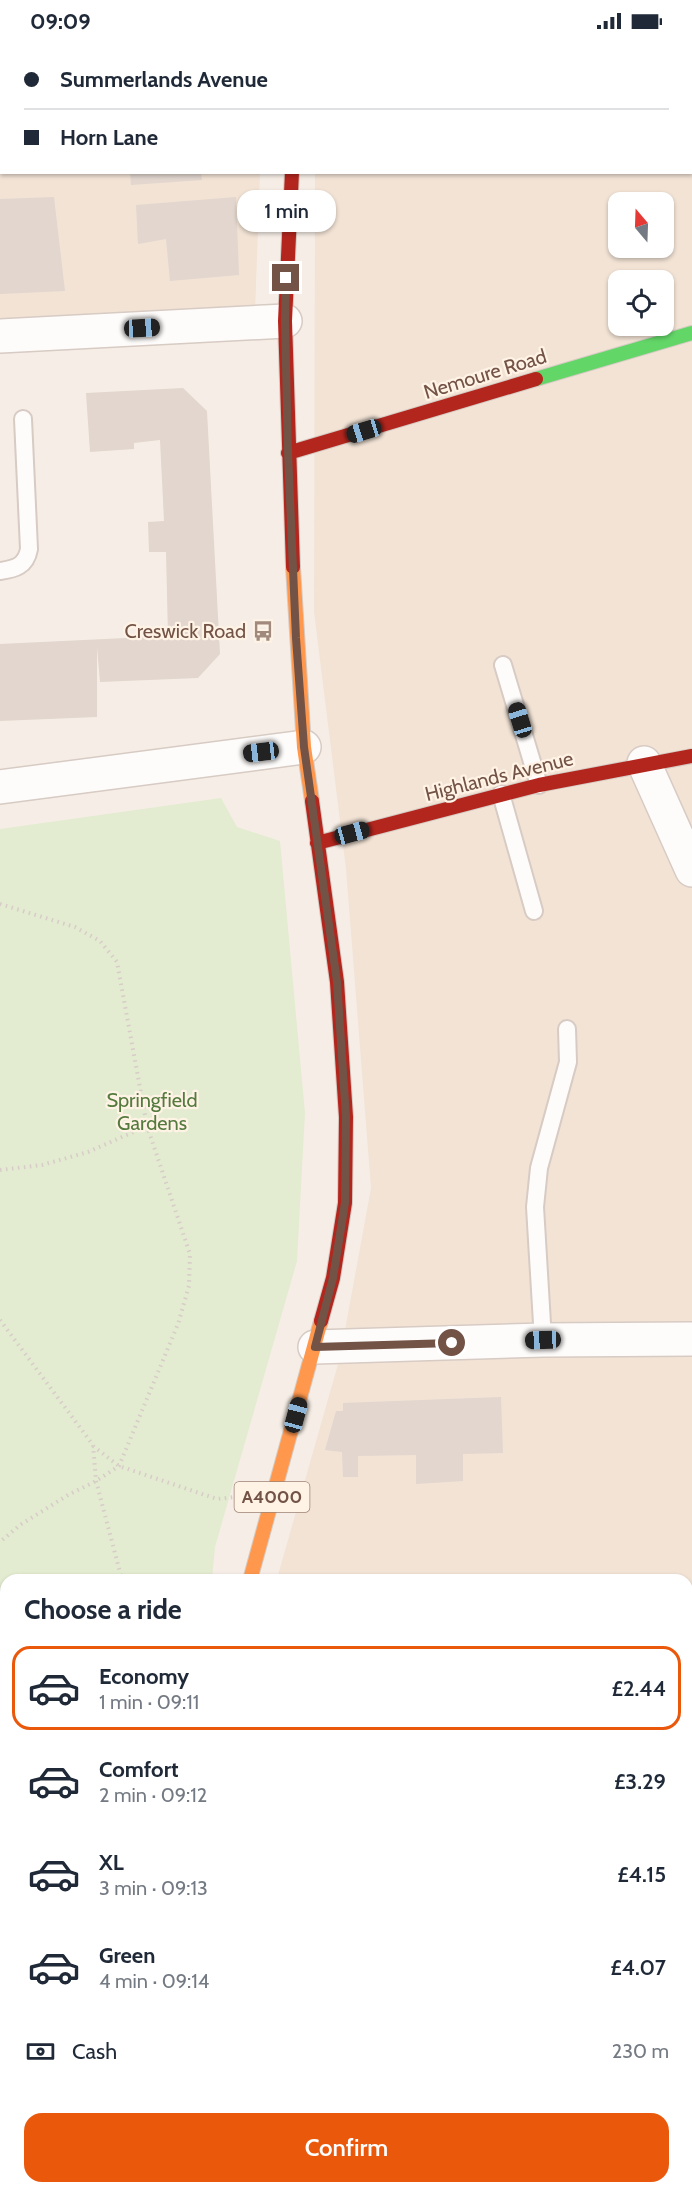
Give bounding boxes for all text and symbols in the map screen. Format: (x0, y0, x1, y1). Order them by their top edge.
text: 09:09 (30, 8, 91, 35)
text: Summerlands Avenue (60, 66, 268, 93)
text: Horn Lane (60, 124, 158, 151)
callout: 1 min (236, 191, 336, 233)
north arrow (608, 192, 674, 258)
map controls (608, 192, 674, 336)
text: 1 min (264, 199, 309, 223)
route end (272, 264, 299, 291)
button: locate (608, 270, 674, 336)
car (124, 318, 160, 338)
street label: Nemoure Road (421, 344, 549, 404)
car (344, 417, 384, 445)
place label: Creswick Road (125, 619, 246, 643)
bus stop icon: Creswick Road (251, 619, 275, 643)
car (506, 700, 534, 740)
car (242, 741, 280, 763)
street label: Highlands Avenue (422, 746, 576, 806)
car (332, 820, 372, 846)
park label: Springfield Gardens (106, 1088, 198, 1135)
route start (438, 1329, 465, 1356)
car (525, 1330, 561, 1350)
car (283, 1395, 309, 1435)
road number: A4000 (234, 1482, 310, 1512)
text: Choose a ride (24, 1593, 182, 1626)
icon: car (27, 1661, 81, 1715)
text: Economy (99, 1663, 189, 1690)
text: £2.44 (612, 1675, 666, 1702)
text: 1 min · 09:11 (99, 1690, 199, 1714)
icon: car (27, 1754, 81, 1808)
text: Comfort (99, 1756, 178, 1783)
text: £3.29 (614, 1768, 666, 1795)
text: 2 min · 09:12 (99, 1783, 207, 1807)
icon: car (27, 1847, 81, 1901)
text: XL (99, 1849, 124, 1876)
text: £4.15 (617, 1861, 666, 1888)
text: 3 min · 09:13 (99, 1876, 208, 1900)
icon: car (27, 1940, 81, 1994)
text: Green (99, 1942, 155, 1969)
text: £4.07 (610, 1954, 666, 1981)
text: 4 min · 09:14 (99, 1969, 209, 1993)
icon: cash (24, 2035, 57, 2068)
text: Cash (72, 2038, 117, 2065)
text: 230 m (612, 2039, 669, 2063)
button: Confirm (24, 2113, 669, 2182)

